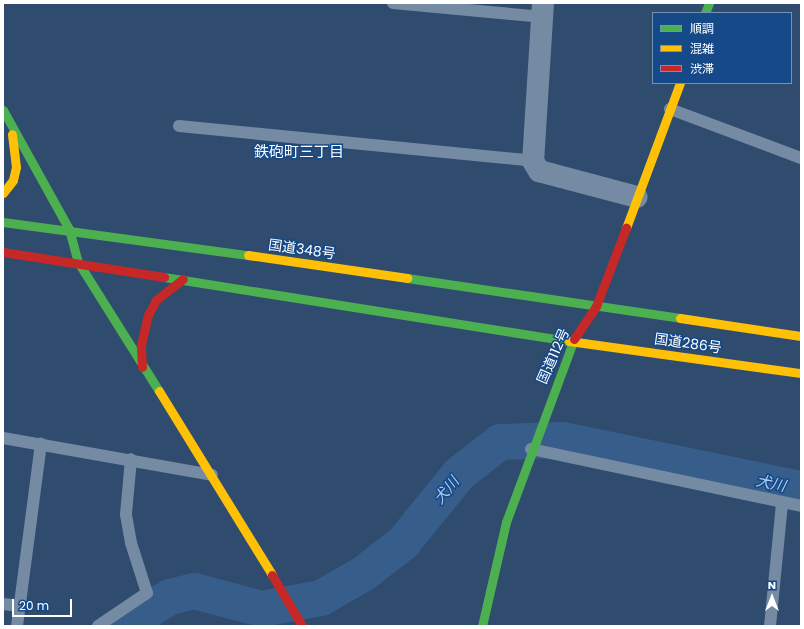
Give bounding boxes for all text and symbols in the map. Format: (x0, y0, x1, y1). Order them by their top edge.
legend (652, 12, 792, 84)
text: 順調 (690, 20, 714, 37)
text: 混雑 (690, 40, 714, 57)
text: 渋滞 (690, 60, 714, 77)
district label: 鉄砲町三丁目 (254, 143, 344, 161)
street label: 国道348号 (267, 236, 337, 262)
street label: 国道112号 (533, 326, 573, 386)
street label: 国道286号 (653, 330, 723, 356)
water label: 犬川 (754, 471, 788, 495)
water label: 犬川 (430, 473, 462, 507)
north arrow (752, 577, 792, 617)
text: N (768, 577, 776, 593)
scale bar (14, 591, 74, 617)
text: 20 m (19, 597, 49, 614)

